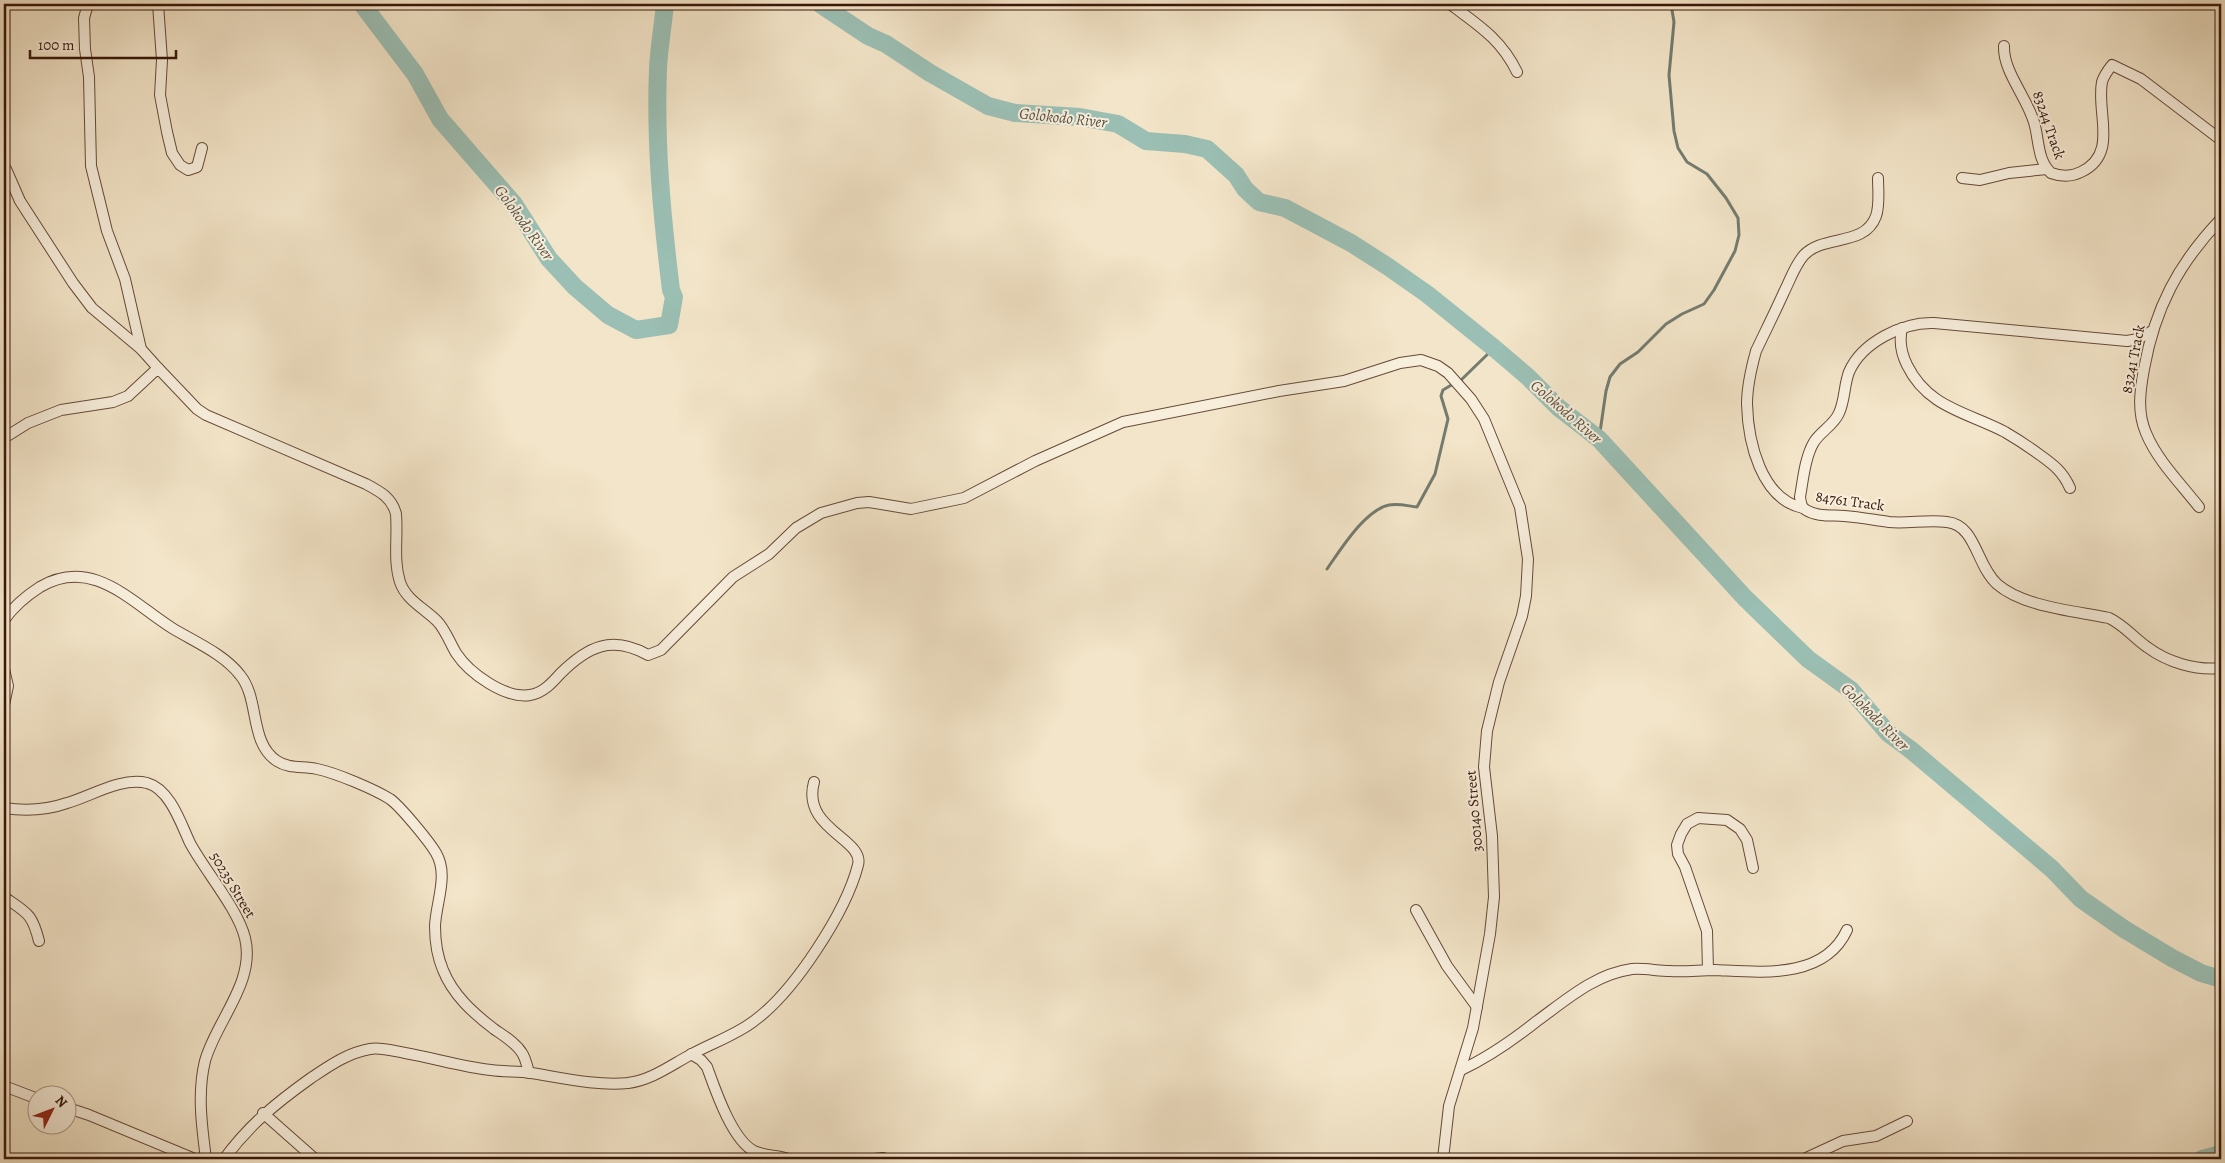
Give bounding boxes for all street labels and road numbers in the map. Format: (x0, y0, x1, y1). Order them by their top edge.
street label: 83244 Track (2028, 88, 2070, 162)
street label: 83241 Track (2117, 322, 2150, 395)
street label: 84761 Track (1814, 486, 1886, 516)
street label: 300140 Street (1460, 769, 1488, 853)
street label: 50235 Street (205, 848, 261, 922)

